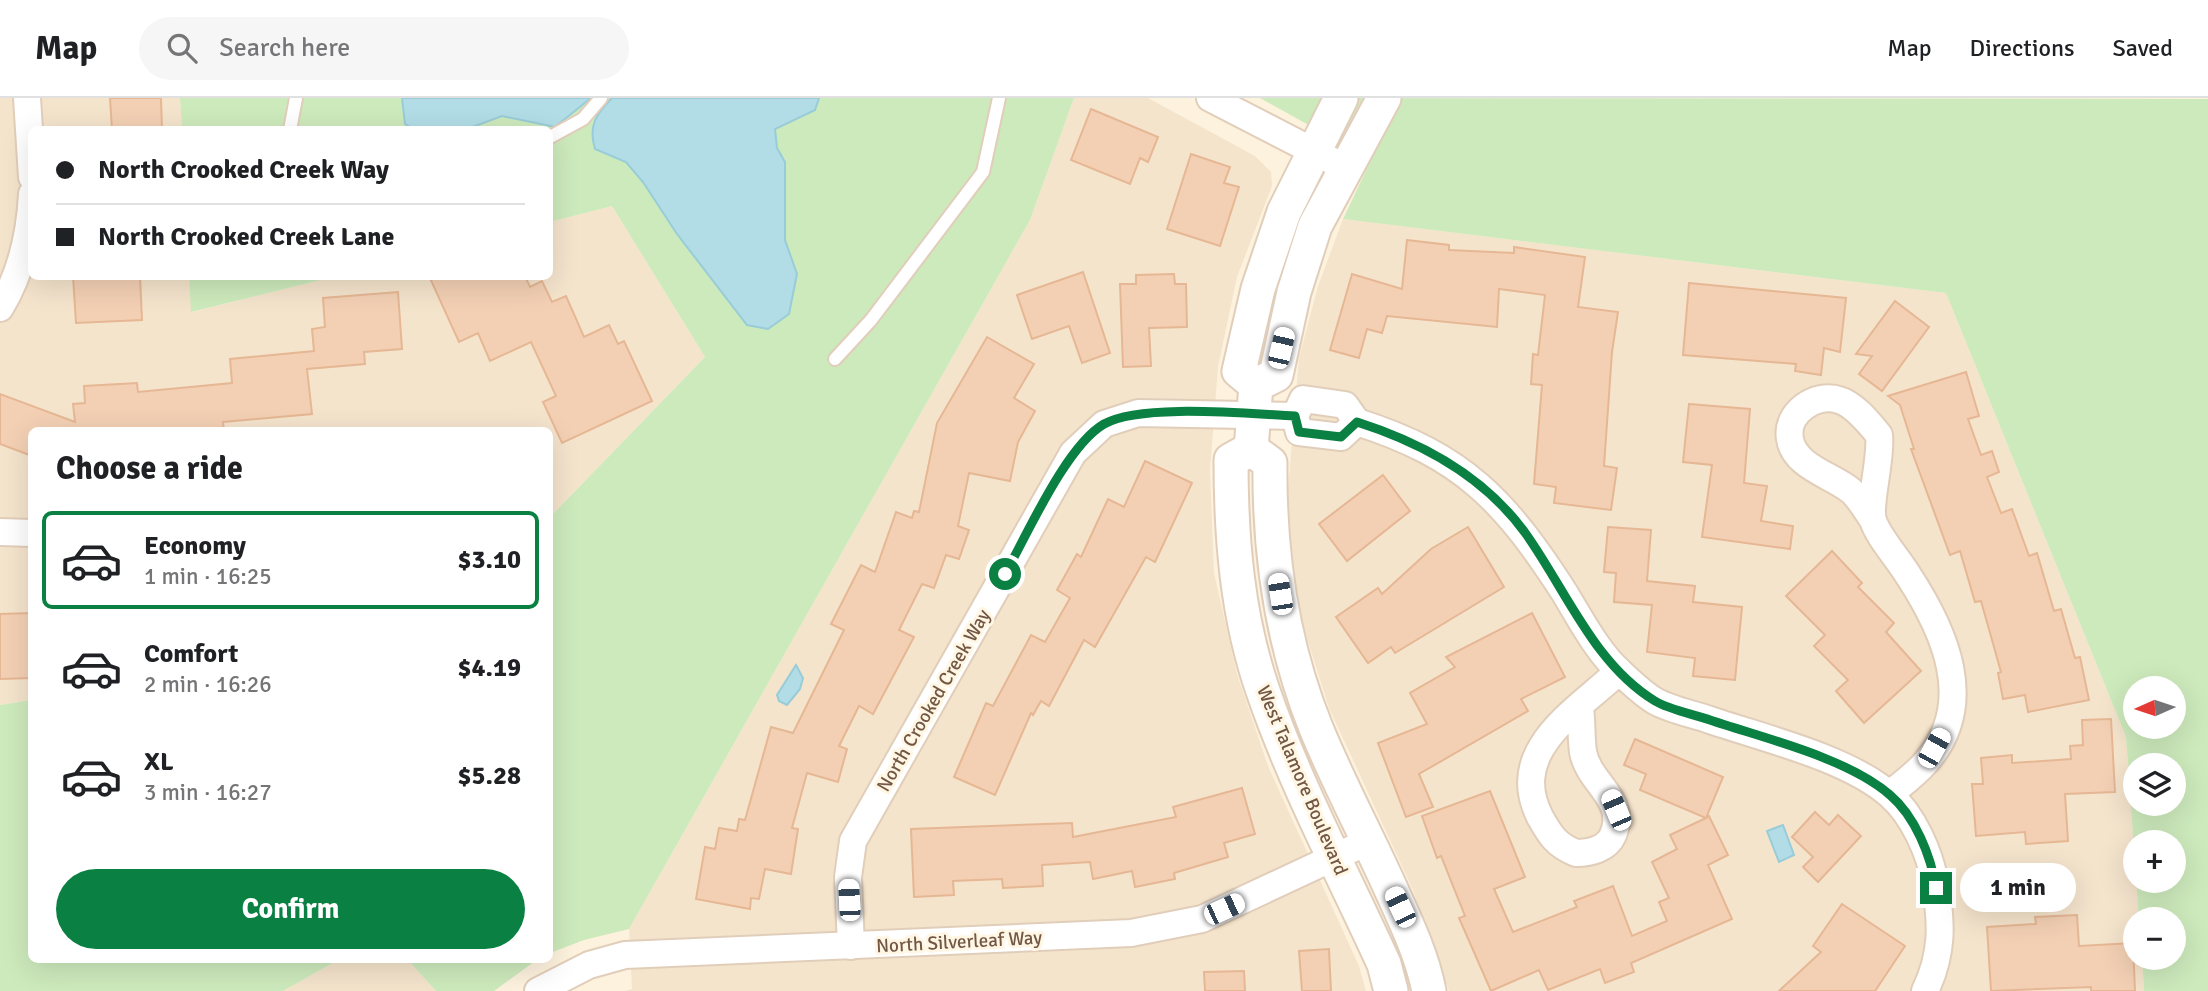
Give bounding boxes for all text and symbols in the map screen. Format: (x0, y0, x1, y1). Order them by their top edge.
search box (139, 17, 629, 80)
text: Map (35, 28, 97, 69)
icon: search (163, 29, 201, 67)
text: Search here (219, 32, 350, 64)
text: Map (1887, 33, 1932, 63)
text: Directions (1970, 33, 2075, 63)
text: Saved (2113, 33, 2173, 63)
text: North Crooked Creek Way (98, 154, 389, 186)
text: North Crooked Creek Lane (98, 221, 394, 253)
car (1267, 325, 1296, 371)
text: Choose a ride (56, 449, 243, 488)
icon: car (60, 529, 123, 592)
text: Economy (144, 530, 246, 562)
text: $3.10 (457, 544, 521, 576)
route start (989, 558, 1021, 590)
text: 1 min · 16:25 (144, 562, 272, 591)
car (1267, 572, 1294, 616)
street label: North Crooked Creek Way (872, 605, 996, 796)
icon: car (60, 637, 123, 700)
text: Comfort (144, 638, 238, 670)
text: $4.19 (457, 652, 521, 684)
text: 2 min · 16:26 (144, 670, 272, 699)
north arrow (2123, 676, 2186, 738)
map controls (2123, 676, 2186, 970)
street label: West Talamore Boulevard (1251, 682, 1353, 879)
car (1915, 725, 1954, 771)
icon: car (60, 745, 123, 808)
text: XL (144, 746, 174, 778)
button: layers (2123, 753, 2186, 816)
text: $5.28 (457, 760, 521, 792)
text: 3 min · 16:27 (144, 778, 272, 807)
car (1599, 787, 1634, 833)
button: + (2123, 830, 2186, 893)
callout: 1 min (1960, 864, 2076, 912)
button: Confirm (56, 869, 525, 949)
route end (1920, 872, 1952, 904)
text: 1 min (1990, 873, 2046, 902)
car (838, 878, 861, 922)
car (1382, 884, 1419, 930)
car (1201, 891, 1248, 927)
button: − (2123, 907, 2186, 970)
street label: North Silverleaf Way (875, 926, 1043, 958)

